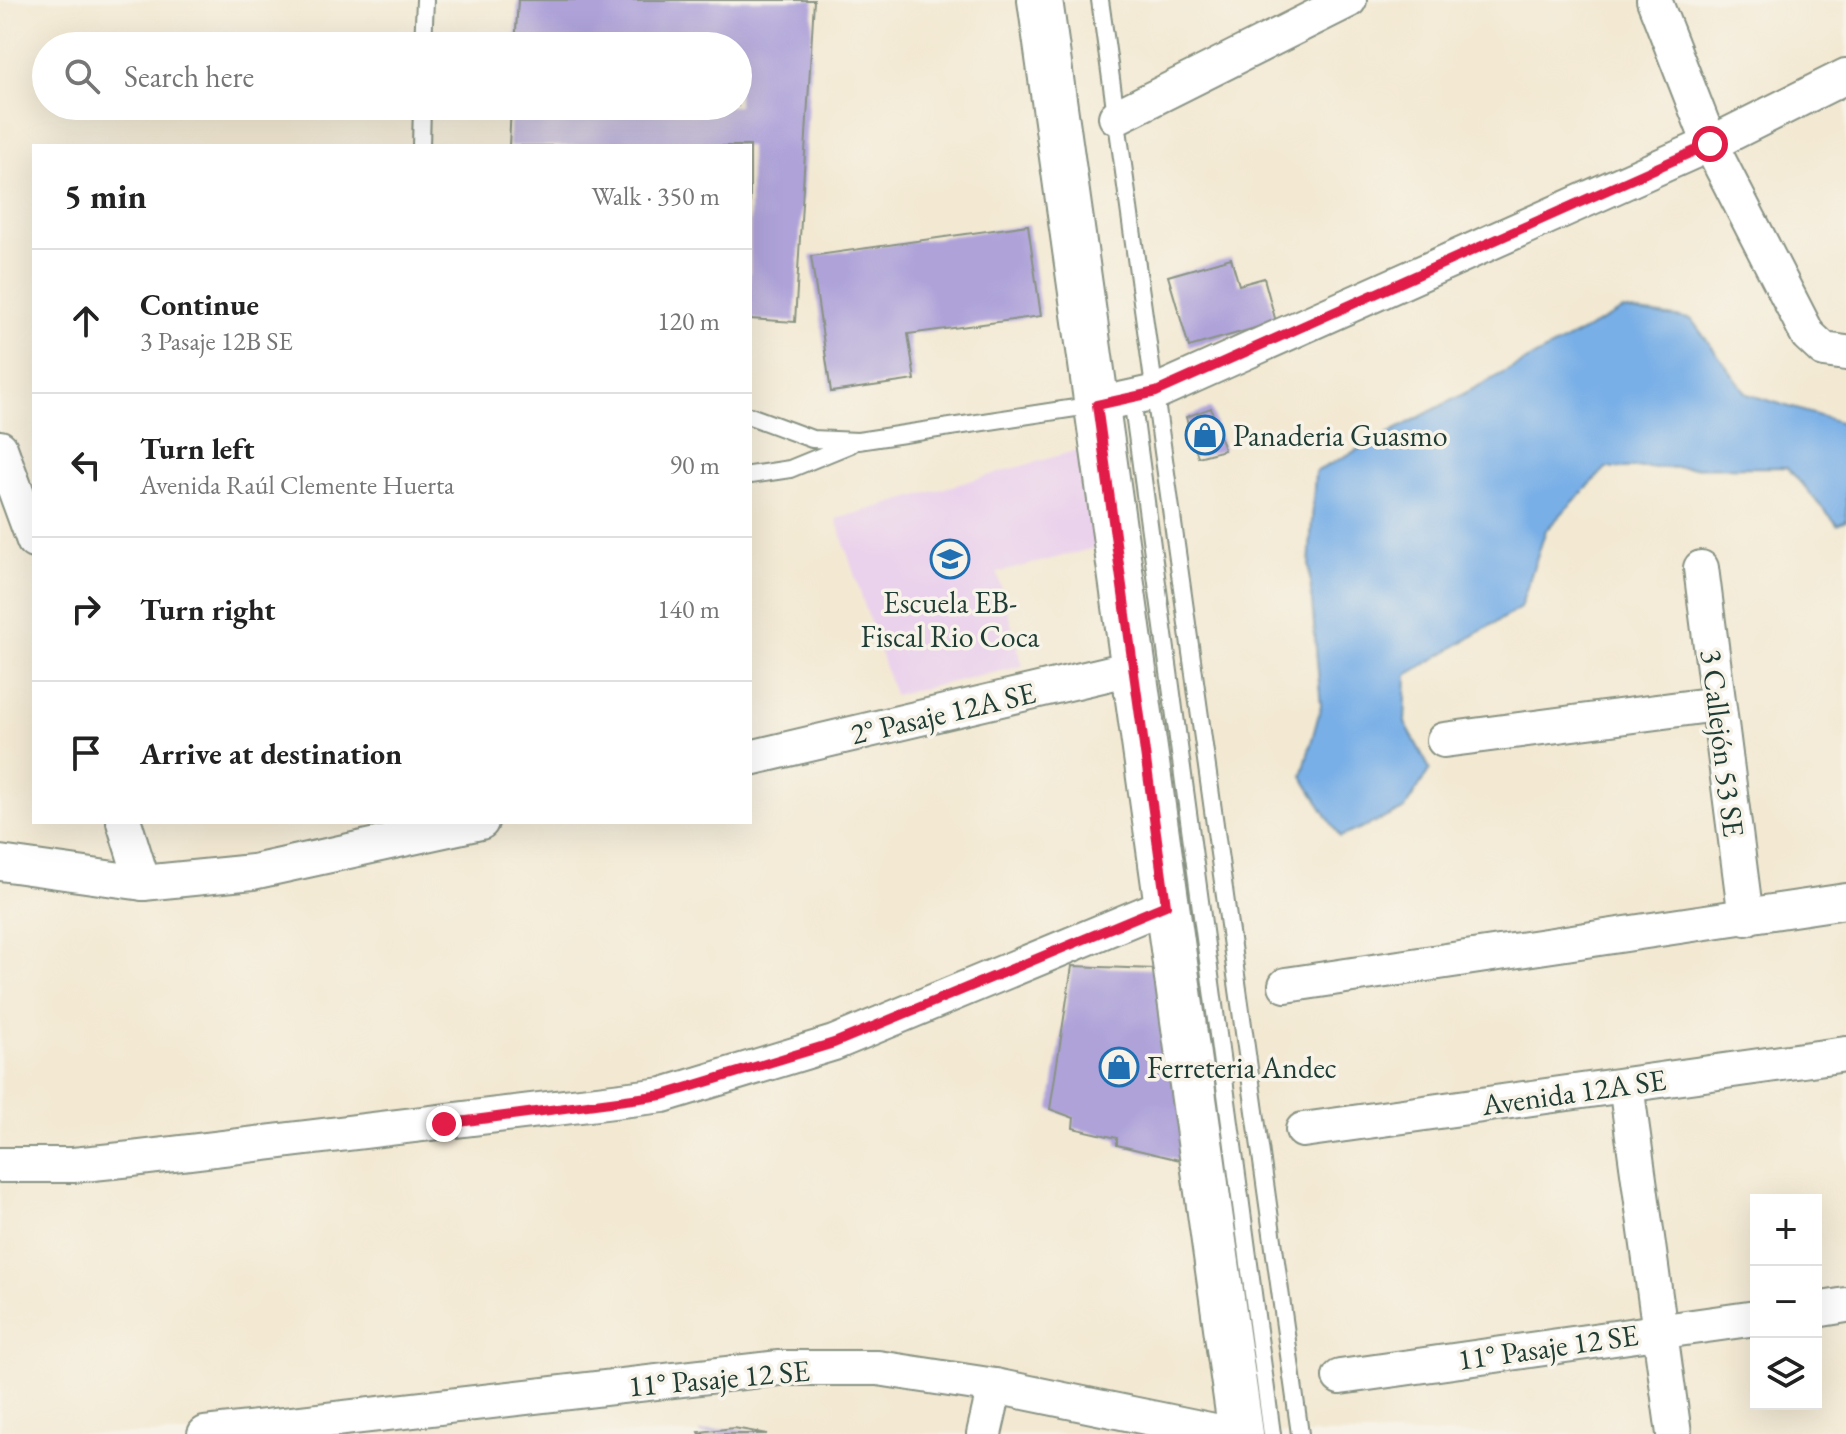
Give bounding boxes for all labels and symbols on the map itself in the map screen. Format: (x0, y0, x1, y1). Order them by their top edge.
route start (1692, 126, 1728, 162)
shop icon: Panaderia Guasmo (1184, 414, 1226, 456)
place label: Panaderia Guasmo (1233, 416, 1448, 455)
school or university icon: Escuela EB- Fiscal Rio Coca (929, 538, 971, 580)
place label: Escuela EB- Fiscal Rio Coca (861, 583, 1039, 656)
street label: 3 Callejón 53 SE (1692, 647, 1754, 839)
street label: 2° Pasaje 12A SE (847, 673, 1039, 753)
shop icon: Ferreteria Andec (1098, 1046, 1140, 1088)
place label: Ferreteria Andec (1147, 1048, 1337, 1087)
street label: Avenida 12A SE (1478, 1060, 1669, 1124)
route end (426, 1106, 462, 1142)
street label: 11° Pasaje 12 SE (1455, 1315, 1641, 1379)
street label: 11° Pasaje 12 SE (627, 1351, 811, 1405)

